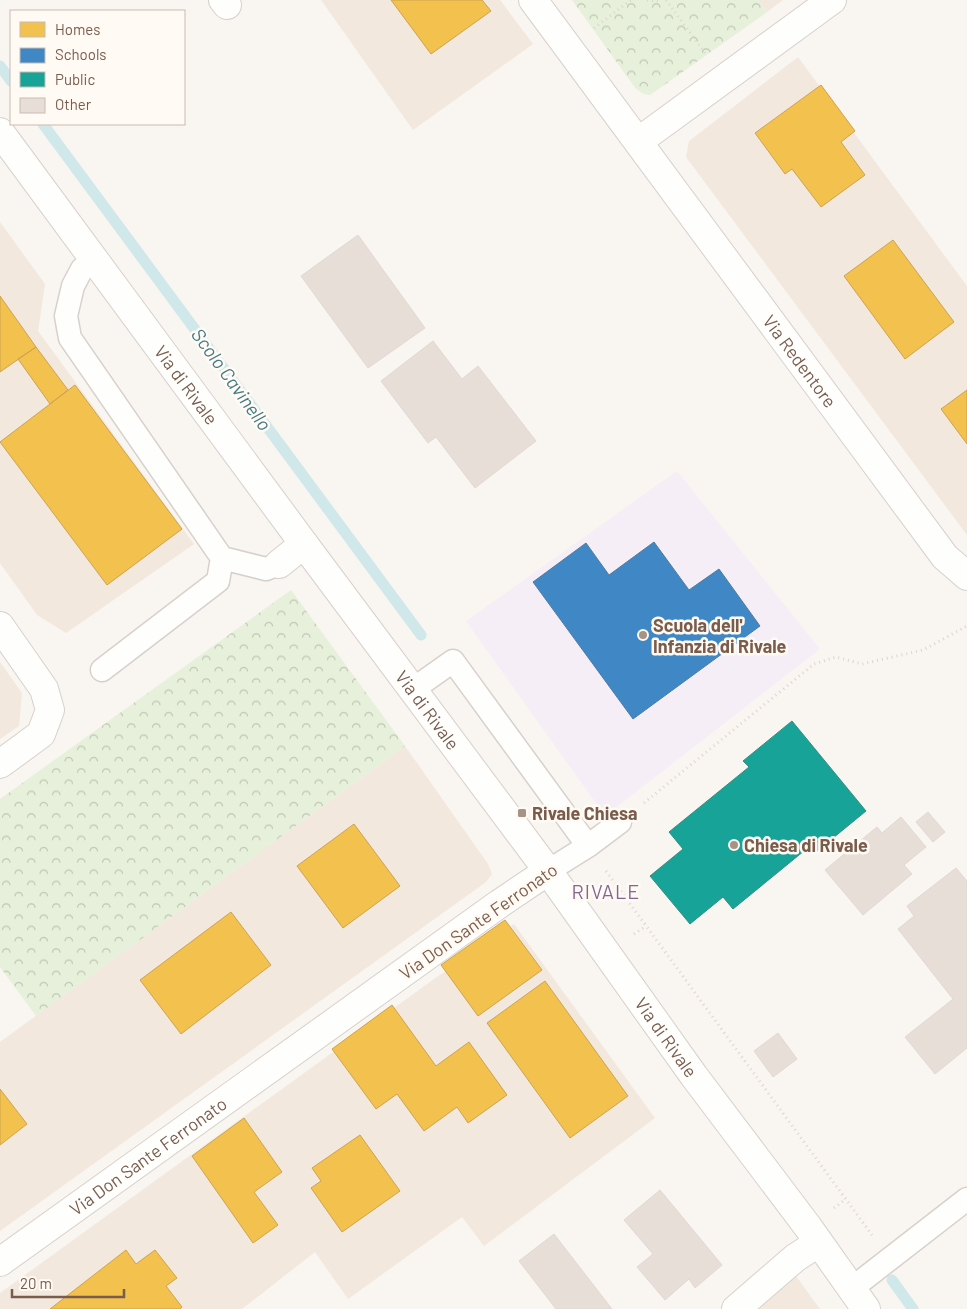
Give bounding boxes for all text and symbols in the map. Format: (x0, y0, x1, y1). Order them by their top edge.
legend (10, 10, 185, 125)
text: Homes (55, 20, 100, 38)
text: Schools (55, 45, 107, 63)
text: Public (55, 70, 95, 88)
text: Other (55, 95, 92, 113)
street label: Via Redentore (758, 310, 842, 412)
water label: Scolo Cavinello (187, 323, 277, 435)
street label: Via di Rivale (150, 341, 223, 429)
place label: Scuola dell' Infanzia di Rivale (653, 614, 787, 657)
marker: Scuola dell' Infanzia di Rivale (637, 629, 649, 641)
street label: Via di Rivale (391, 666, 464, 754)
place label: Rivale Chiesa (532, 802, 637, 824)
marker: Rivale Chiesa (516, 807, 528, 819)
place label: Chiesa di Rivale (744, 834, 868, 856)
marker: Chiesa di Rivale (728, 839, 740, 851)
street label: Via Don Sante Ferronato (395, 858, 561, 984)
district label: RIVALE (572, 879, 640, 903)
street label: Via di Rivale (630, 993, 702, 1081)
street label: Via Don Sante Ferronato (65, 1092, 231, 1220)
scale bar (12, 1266, 125, 1298)
text: 20 m (20, 1274, 52, 1292)

